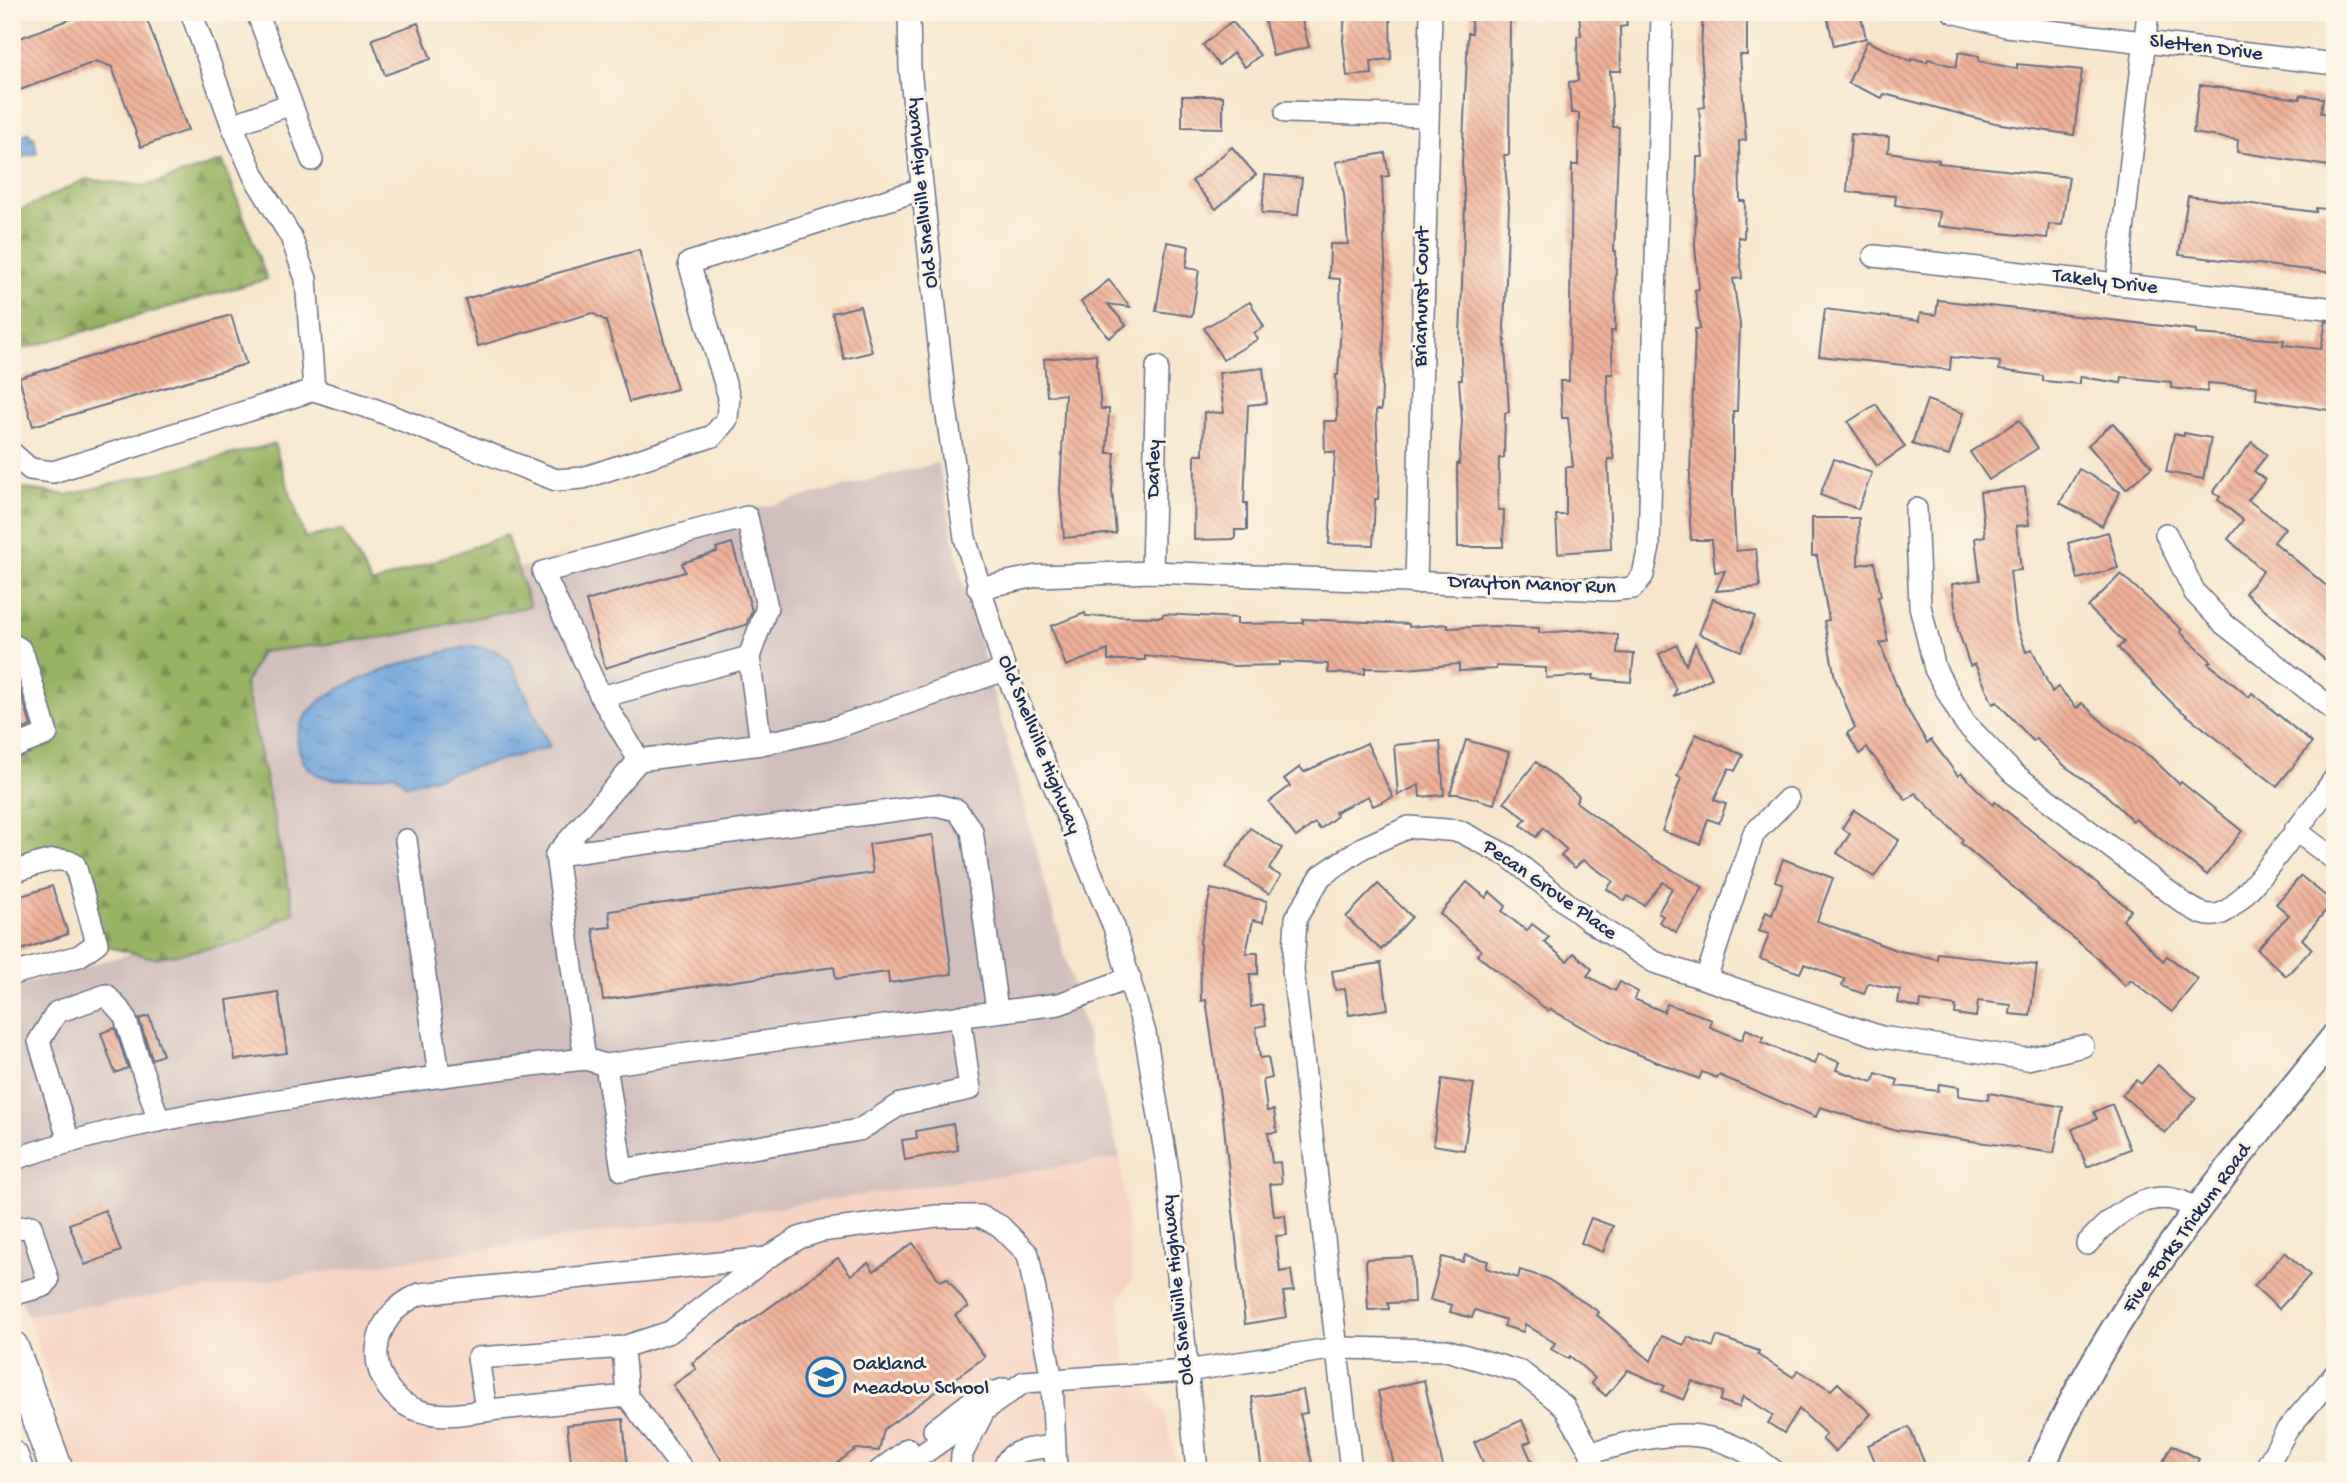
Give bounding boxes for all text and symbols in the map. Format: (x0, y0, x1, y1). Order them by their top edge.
street label: Sletten Drive (2148, 30, 2265, 68)
street label: Old Snellville Highway (901, 97, 945, 289)
street label: Briarhurst Court (1409, 224, 1437, 368)
street label: Takely Drive (2050, 264, 2160, 302)
street label: Darley (1142, 439, 1168, 501)
street label: Drayton Manor Run (1446, 571, 1616, 601)
street label: Old Snellville Highway (991, 652, 1085, 838)
street label: Pecan Grove Place (1476, 835, 1622, 947)
street label: Five Forks Trickum Road (2117, 1138, 2259, 1320)
street label: Old Snellville Highway (1157, 1194, 1201, 1386)
place label: Oakland Meadow School (853, 1353, 989, 1402)
school or university icon: Oakland Meadow School (805, 1356, 847, 1398)

